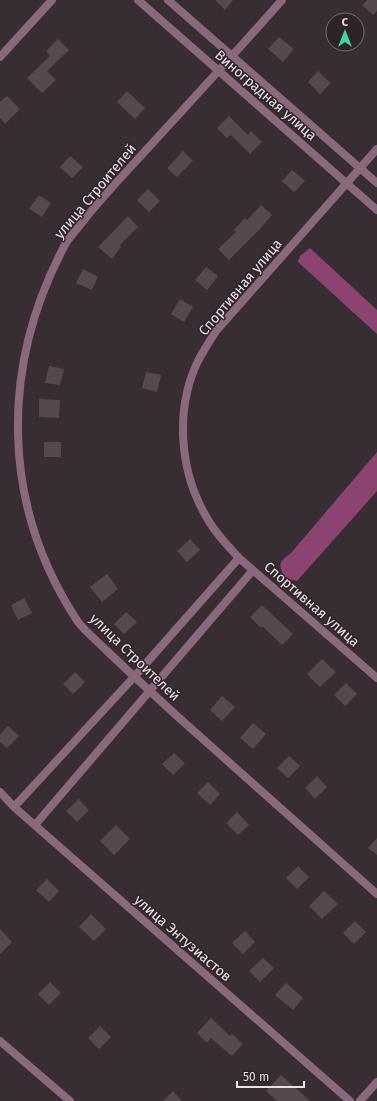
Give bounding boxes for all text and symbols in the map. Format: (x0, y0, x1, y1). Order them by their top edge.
north arrow (325, 12, 365, 52)
text: С (342, 16, 349, 29)
street label: Виноградная улица (211, 47, 320, 144)
street label: улица Строителей (51, 140, 140, 242)
street label: Спортивная улица (195, 236, 286, 339)
street label: Спортивная улица (260, 558, 363, 650)
street label: улица Строителей (86, 610, 183, 705)
street label: улица Энтузиастов (131, 892, 235, 985)
scale bar (237, 1063, 304, 1089)
text: 50 m (243, 1070, 269, 1084)

